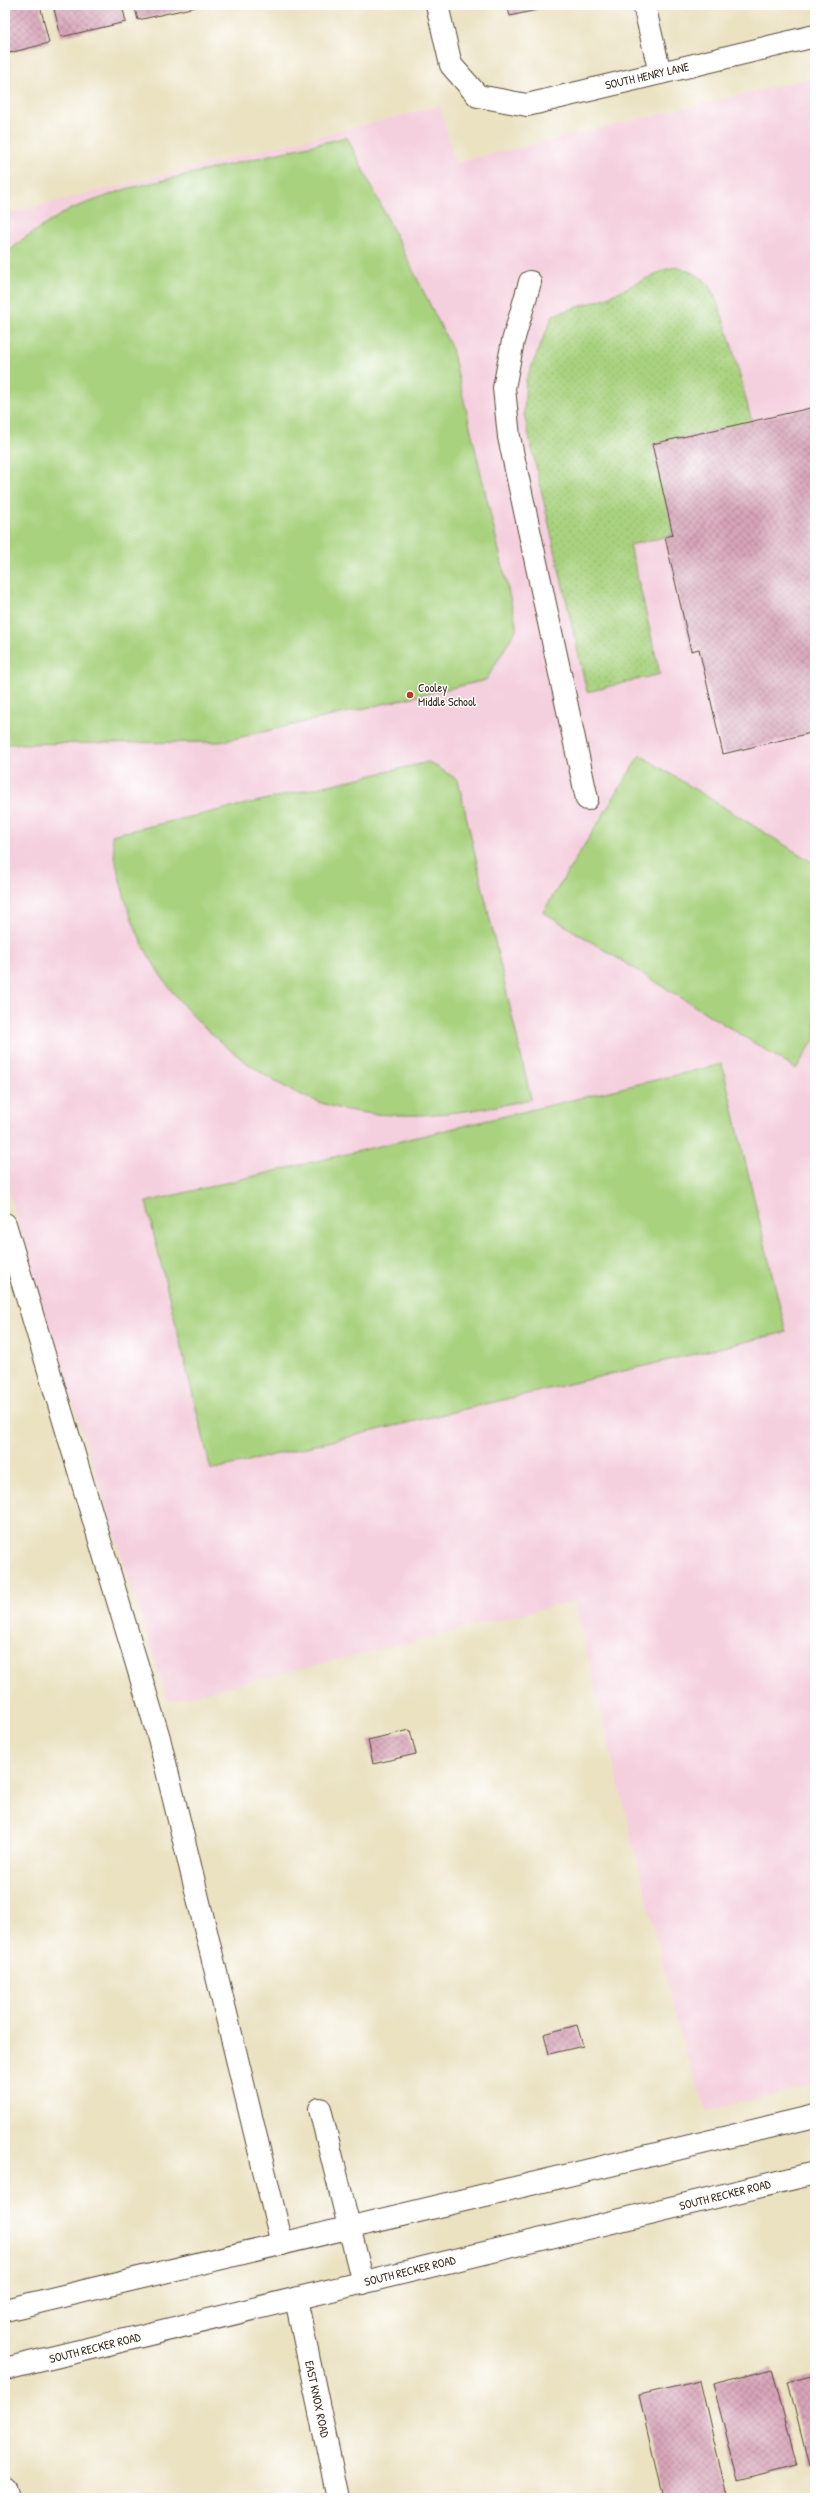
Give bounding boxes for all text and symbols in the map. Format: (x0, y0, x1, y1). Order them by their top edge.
street label: SOUTH HENRY LANE (603, 57, 691, 93)
place label: Cooley Middle School (418, 679, 477, 710)
marker: Cooley Middle School (405, 690, 415, 700)
street label: SOUTH RECKER ROAD (677, 2175, 773, 2214)
street label: SOUTH RECKER ROAD (362, 2251, 458, 2290)
street label: SOUTH RECKER ROAD (47, 2328, 143, 2367)
street label: EAST KNOX ROAD (301, 2359, 334, 2439)

